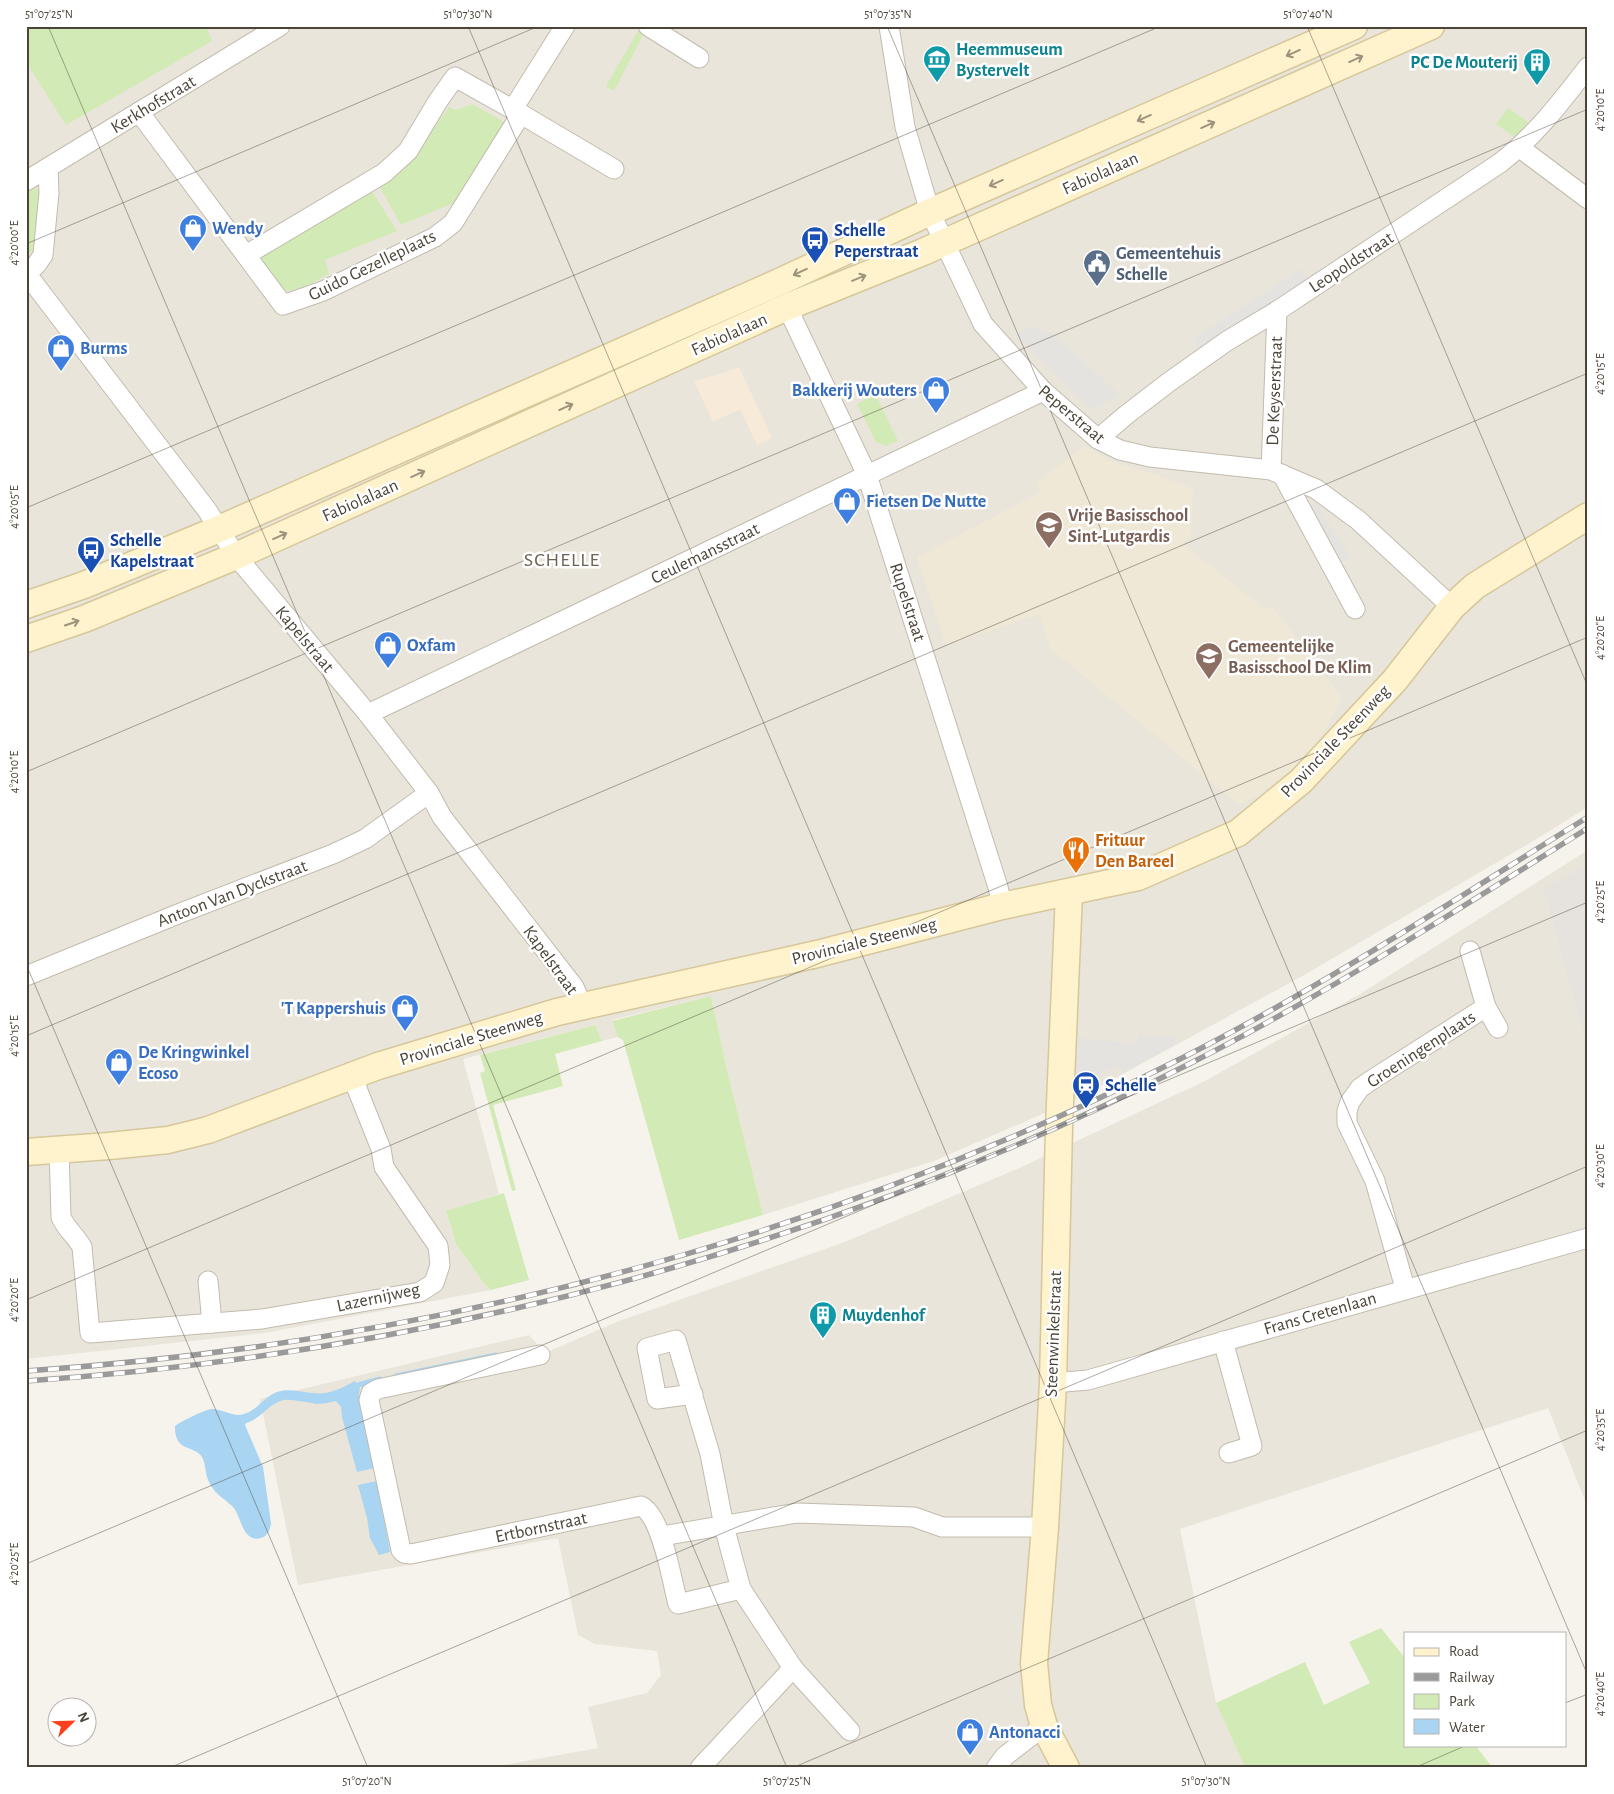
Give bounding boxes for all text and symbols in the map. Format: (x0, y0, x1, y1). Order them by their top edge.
text: 51°07'25"N (25, 8, 73, 20)
text: 51°07'30"N (444, 8, 492, 20)
text: 51°07'35"N (864, 8, 912, 20)
text: 51°07'40"N (1283, 8, 1333, 20)
place label: Heemmuseum Bystervelt (956, 41, 1063, 80)
museum icon: Heemmuseum Bystervelt (922, 44, 952, 83)
building icon: PC De Mouterij (1522, 47, 1552, 86)
one-way arrow (1286, 48, 1301, 58)
one-way arrow (1348, 54, 1363, 64)
place label: PC De Mouterij (1410, 54, 1518, 72)
street label: Kerkhofstraat (108, 72, 199, 137)
text: 4°20'10"E (1594, 88, 1606, 131)
one-way arrow (1137, 114, 1152, 124)
one-way arrow (1200, 120, 1215, 130)
street label: Fabiolalaan (1060, 149, 1141, 199)
one-way arrow (989, 179, 1004, 189)
shop icon: Wendy (178, 213, 208, 252)
text: 4°20'00"E (8, 220, 20, 265)
place label: Wendy (212, 220, 264, 238)
place label: Schelle Peperstraat (834, 222, 918, 261)
bus stop icon: Schelle Peperstraat (800, 225, 830, 264)
street label: Guido Gezelleplaats (306, 227, 439, 304)
street label: Leopoldstraat (1306, 229, 1397, 297)
place label: Gemeentehuis Schelle (1116, 245, 1221, 284)
public building icon: Gemeentehuis Schelle (1082, 248, 1112, 287)
one-way arrow (793, 268, 808, 278)
one-way arrow (851, 273, 866, 283)
street label: Fabiolalaan (689, 310, 770, 360)
shop icon: Burms (46, 333, 76, 372)
street label: De Keyserstraat (1264, 336, 1286, 446)
place label: Burms (80, 340, 127, 358)
text: 4°20'15"E (1594, 353, 1606, 395)
shop icon: Bakkerij Wouters (921, 375, 951, 414)
place label: Bakkerij Wouters (792, 382, 917, 400)
street label: Peperstraat (1035, 382, 1108, 448)
one-way arrow (558, 402, 573, 412)
one-way arrow (410, 469, 425, 479)
street label: Fabiolalaan (320, 476, 401, 526)
text: 4°20'05"E (8, 485, 20, 529)
shop icon: Fietsen De Nutte (832, 486, 862, 525)
place label: Fietsen De Nutte (866, 493, 986, 511)
place label: Vrije Basisschool Sint-Lutgardis (1068, 507, 1189, 546)
school or university icon: Vrije Basisschool Sint-Lutgardis (1034, 510, 1064, 549)
street label: Ceulemansstraat (648, 520, 763, 588)
one-way arrow (272, 531, 287, 541)
place label: Schelle Kapelstraat (110, 532, 194, 571)
bus stop icon: Schelle Kapelstraat (76, 535, 106, 574)
district label: SCHELLE (524, 550, 600, 570)
street label: Rupelstraat (886, 561, 928, 644)
street label: Kapelstraat (272, 603, 337, 676)
text: 4°20'20"E (1594, 616, 1606, 660)
one-way arrow (64, 618, 80, 627)
shop icon: Oxfam (373, 630, 403, 669)
place label: Oxfam (407, 637, 456, 655)
place label: Gemeentelijke Basisschool De Klim (1228, 638, 1372, 677)
school or university icon: Gemeentelijke Basisschool De Klim (1194, 641, 1224, 680)
street label: Provinciale Steenweg (1278, 682, 1394, 801)
text: 4°20'10"E (8, 750, 20, 793)
place label: Frituur Den Bareel (1095, 832, 1174, 871)
restaurant icon: Frituur Den Bareel (1061, 835, 1091, 874)
street label: Antoon Van Dyckstraat (155, 857, 310, 931)
text: 4°20'25"E (1594, 880, 1606, 923)
street label: Provinciale Steenweg (790, 915, 939, 969)
street label: Kapelstraat (519, 923, 581, 999)
shop icon: 'T Kappershuis (390, 993, 420, 1032)
place label: 'T Kappershuis (281, 1000, 386, 1018)
street label: Groeningenplaats (1364, 1008, 1479, 1092)
street label: Provinciale Steenweg (398, 1009, 545, 1069)
text: 4°20'15"E (8, 1015, 20, 1057)
place label: De Kringwinkel Ecoso (138, 1044, 250, 1083)
shop icon: De Kringwinkel Ecoso (104, 1047, 134, 1086)
station icon: Schelle (1071, 1070, 1101, 1109)
place label: Schelle (1105, 1077, 1157, 1095)
text: 4°20'30"E (1594, 1144, 1606, 1188)
street label: Steenwinkelstraat (1043, 1270, 1065, 1398)
text: 4°20'20"E (8, 1278, 20, 1322)
street label: Lazernijweg (335, 1280, 422, 1316)
street label: Frans Cretenlaan (1262, 1289, 1379, 1339)
building icon: Muydenhof (808, 1300, 838, 1339)
place label: Muydenhof (842, 1307, 927, 1325)
text: 4°20'35"E (1594, 1409, 1606, 1451)
street label: Ertbornstraat (494, 1509, 589, 1546)
text: 4°20'25"E (8, 1542, 20, 1585)
legend (1404, 1632, 1566, 1746)
text: Road (1449, 1644, 1479, 1659)
text: Railway (1449, 1670, 1495, 1685)
text: 4°20'40"E (1594, 1672, 1606, 1716)
text: Park (1449, 1694, 1475, 1709)
north arrow (48, 1696, 98, 1746)
text: N (75, 1710, 91, 1725)
shop icon: Antonacci (955, 1717, 985, 1756)
text: Water (1449, 1720, 1485, 1735)
place label: Antonacci (989, 1724, 1061, 1742)
text: 51°07'20"N (342, 1775, 392, 1787)
text: 51°07'25"N (763, 1775, 811, 1787)
text: 51°07'30"N (1182, 1775, 1230, 1787)

